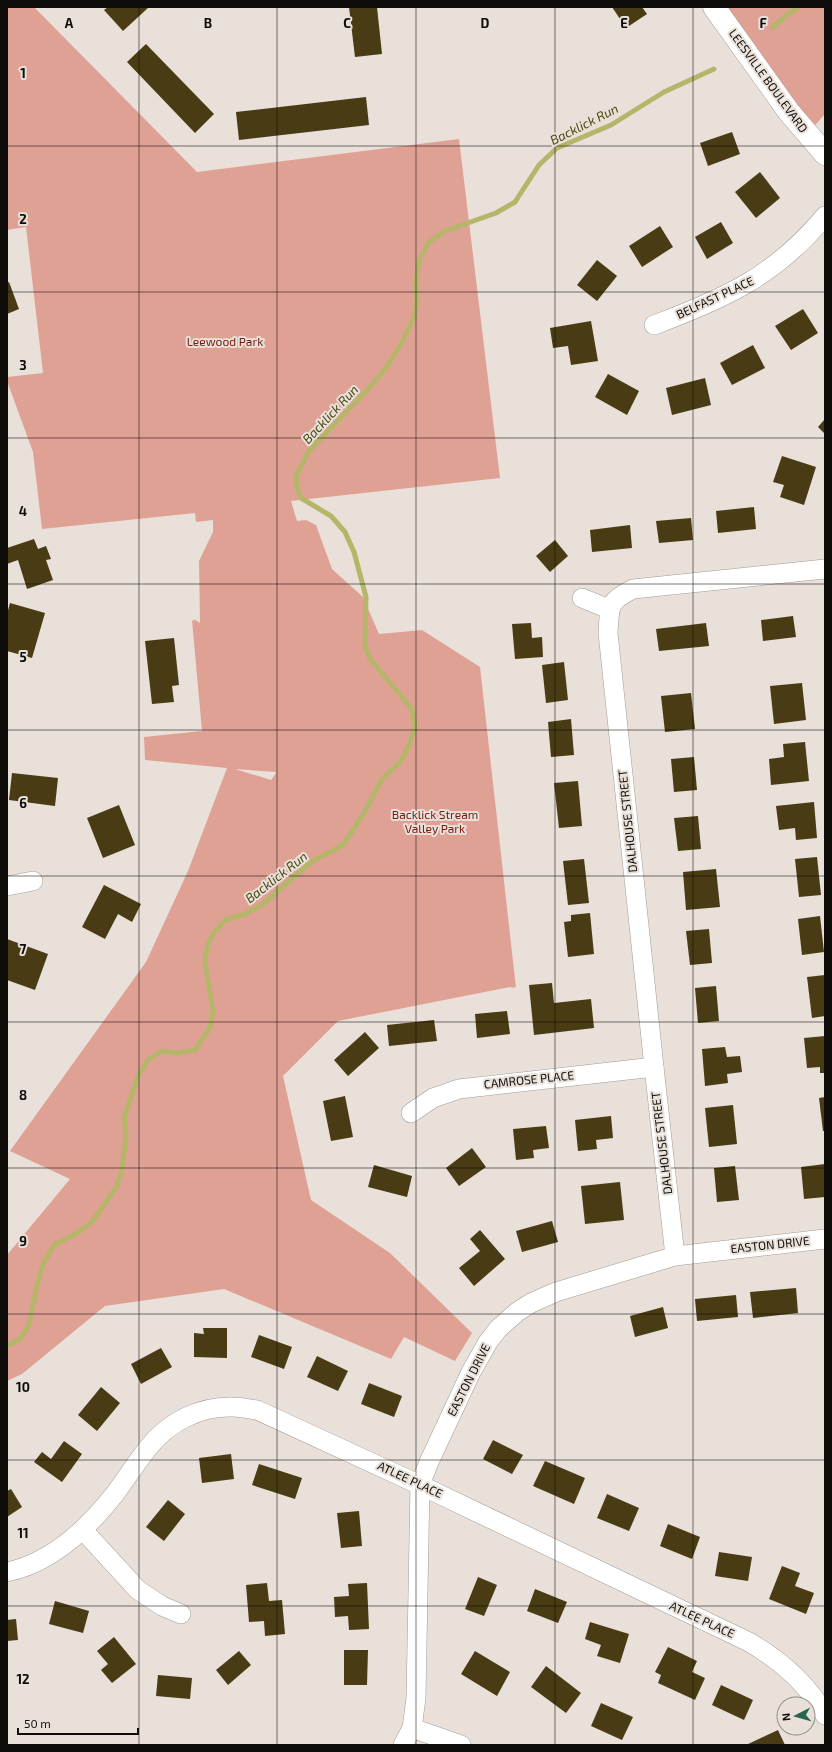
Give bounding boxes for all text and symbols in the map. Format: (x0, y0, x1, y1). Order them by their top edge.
text: A (65, 15, 74, 31)
text: B (204, 15, 212, 31)
text: C (343, 15, 351, 31)
text: D (481, 15, 490, 31)
text: E (620, 15, 628, 31)
text: F (759, 15, 767, 31)
street label: LEESVILLE BOULEVARD (727, 26, 811, 135)
text: 1 (20, 65, 26, 81)
water label: Backlick Run (547, 100, 621, 148)
text: 2 (19, 211, 27, 227)
street label: BELFAST PLACE (674, 273, 756, 321)
park label: Leewood Park (187, 334, 263, 348)
text: 3 (19, 357, 27, 373)
water label: Backlick Run (299, 381, 361, 447)
text: 4 (19, 503, 27, 519)
text: 5 (19, 649, 27, 665)
street label: DALHOUSE STREET (615, 769, 639, 873)
text: 6 (19, 795, 27, 811)
park label: Backlick Stream Valley Park (392, 807, 478, 835)
water label: Backlick Run (242, 848, 310, 906)
text: 7 (20, 941, 27, 957)
street label: CAMROSE PLACE (483, 1067, 575, 1091)
text: 8 (19, 1087, 27, 1103)
street label: DALHOUSE STREET (648, 1091, 674, 1195)
text: 9 (19, 1233, 27, 1249)
street label: EASTON DRIVE (730, 1233, 810, 1255)
street label: EASTON DRIVE (444, 1341, 493, 1418)
text: 10 (16, 1379, 30, 1395)
street label: ATLEE PLACE (376, 1458, 445, 1500)
text: 11 (17, 1525, 29, 1541)
street label: ATLEE PLACE (668, 1598, 737, 1640)
text: 12 (16, 1671, 30, 1687)
north arrow (776, 1696, 816, 1736)
scale bar (18, 1710, 138, 1736)
text: N (779, 1712, 792, 1722)
text: 50 m (24, 1716, 51, 1730)

